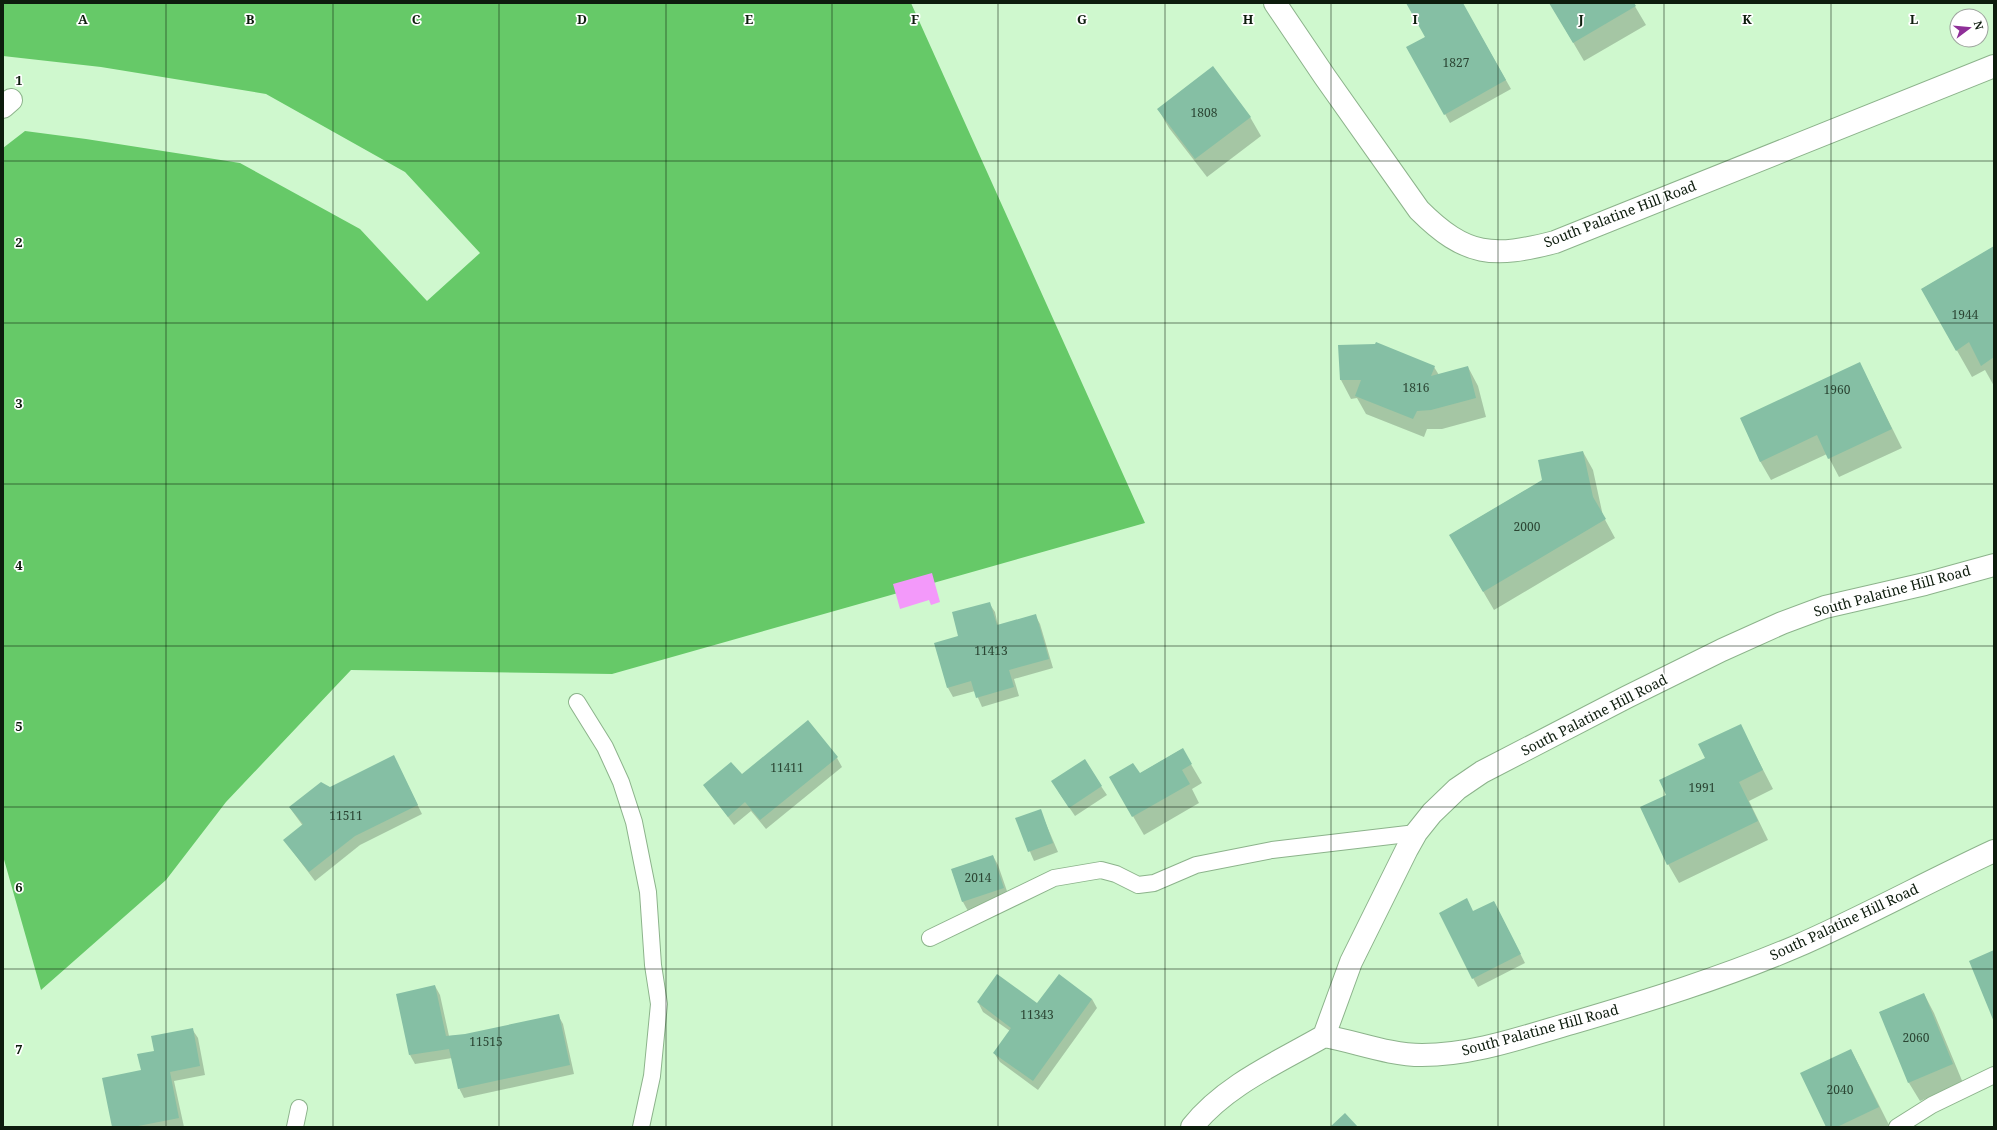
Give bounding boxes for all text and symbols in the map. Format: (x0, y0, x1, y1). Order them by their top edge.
north arrow (1949, 8, 1989, 48)
text: A (78, 10, 88, 28)
text: B (246, 10, 255, 28)
text: C (412, 10, 421, 28)
text: D (577, 10, 587, 28)
text: E (745, 10, 754, 28)
text: F (911, 10, 919, 28)
text: G (1077, 10, 1087, 28)
text: H (1243, 10, 1254, 28)
text: I (1412, 10, 1418, 28)
text: J (1577, 10, 1584, 28)
text: K (1742, 10, 1752, 28)
text: L (1910, 10, 1919, 28)
text: N (1971, 19, 1988, 32)
house number: 1827 (1443, 54, 1470, 71)
text: 1 (15, 71, 23, 89)
house number: 1808 (1191, 104, 1218, 121)
street label: South Palatine Hill Road (1541, 176, 1699, 251)
text: 2 (15, 233, 23, 251)
house number: 1944 (1952, 306, 1979, 323)
house number: 1816 (1403, 379, 1430, 396)
house number: 1960 (1824, 381, 1851, 398)
text: 3 (15, 394, 23, 412)
house number: 2000 (1514, 518, 1541, 535)
text: 4 (15, 556, 23, 574)
street label: South Palatine Hill Road (1811, 560, 1973, 621)
house number: 11413 (974, 642, 1008, 659)
street label: South Palatine Hill Road (1517, 669, 1671, 760)
text: 5 (15, 717, 23, 735)
house number: 11411 (770, 759, 804, 776)
house number: 1991 (1689, 779, 1715, 796)
house number: 11511 (329, 807, 363, 824)
house number: 2014 (965, 869, 992, 886)
text: 6 (15, 878, 23, 896)
street label: South Palatine Hill Road (1766, 879, 1921, 964)
street label: South Palatine Hill Road (1459, 999, 1621, 1060)
house number: 11343 (1020, 1006, 1054, 1023)
house number: 2060 (1903, 1029, 1930, 1046)
house number: 11515 (469, 1033, 503, 1050)
text: 7 (15, 1040, 23, 1058)
house number: 2040 (1827, 1081, 1854, 1098)

